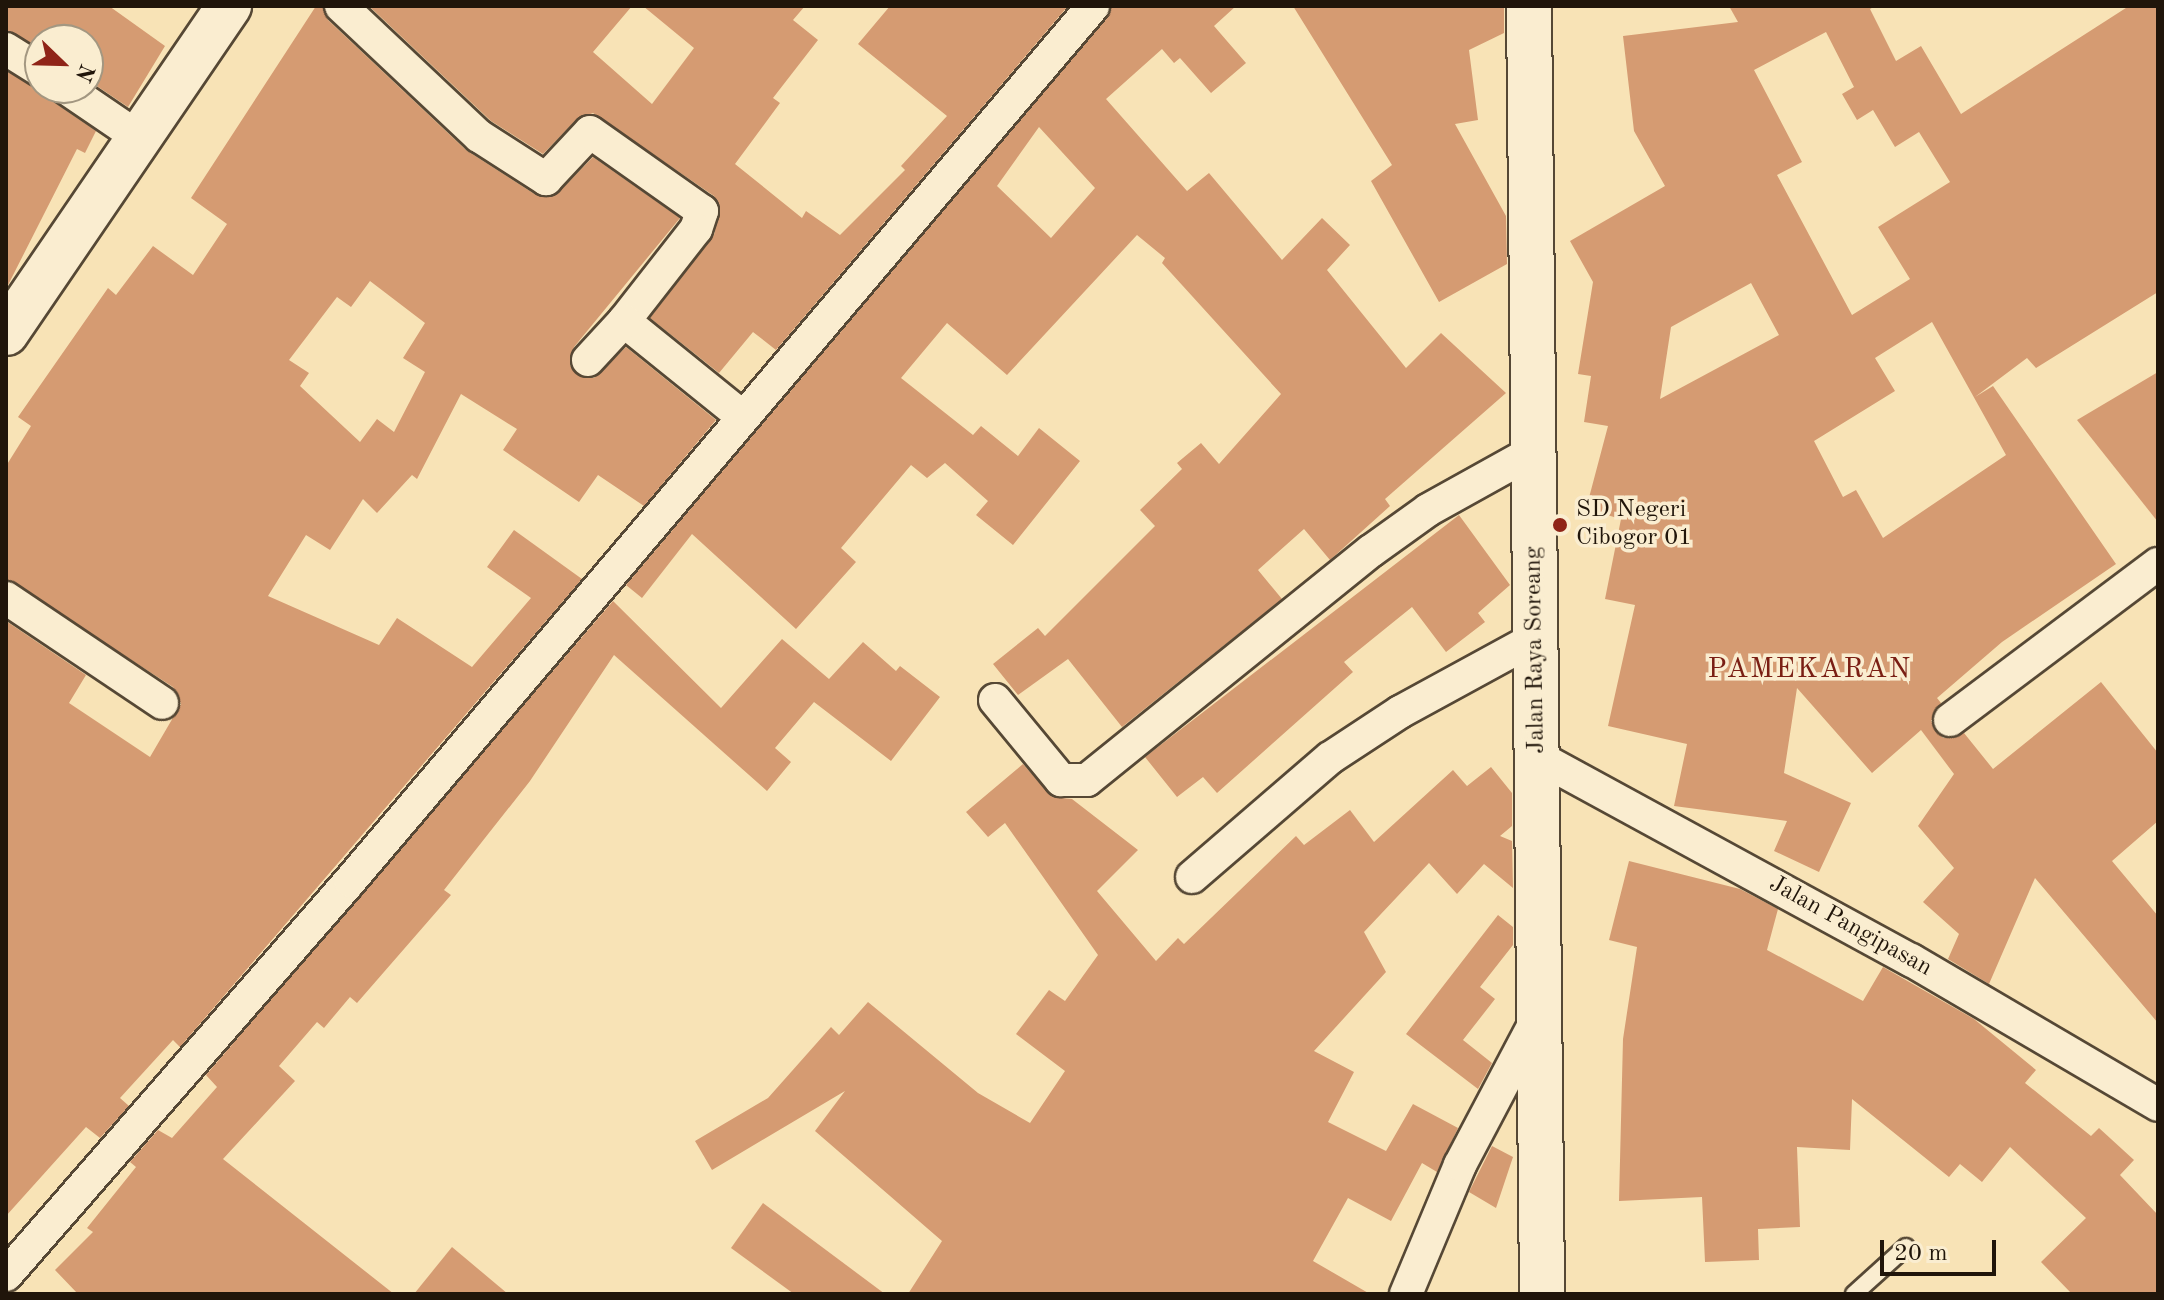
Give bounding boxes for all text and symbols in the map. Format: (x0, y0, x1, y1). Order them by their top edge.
north arrow (24, 24, 104, 104)
text: N (71, 61, 98, 85)
place label: SD Negeri Cibogor 01 (1576, 497, 1692, 553)
marker: SD Negeri Cibogor 01 (1551, 516, 1569, 534)
street label: Jalan Raya Soreang (1520, 546, 1552, 754)
district label: PAMEKARAN (1708, 653, 1912, 687)
street label: Jalan Pangipasan (1763, 870, 1937, 984)
scale bar (1884, 1224, 2000, 1274)
text: 20 m (1894, 1242, 1948, 1266)

